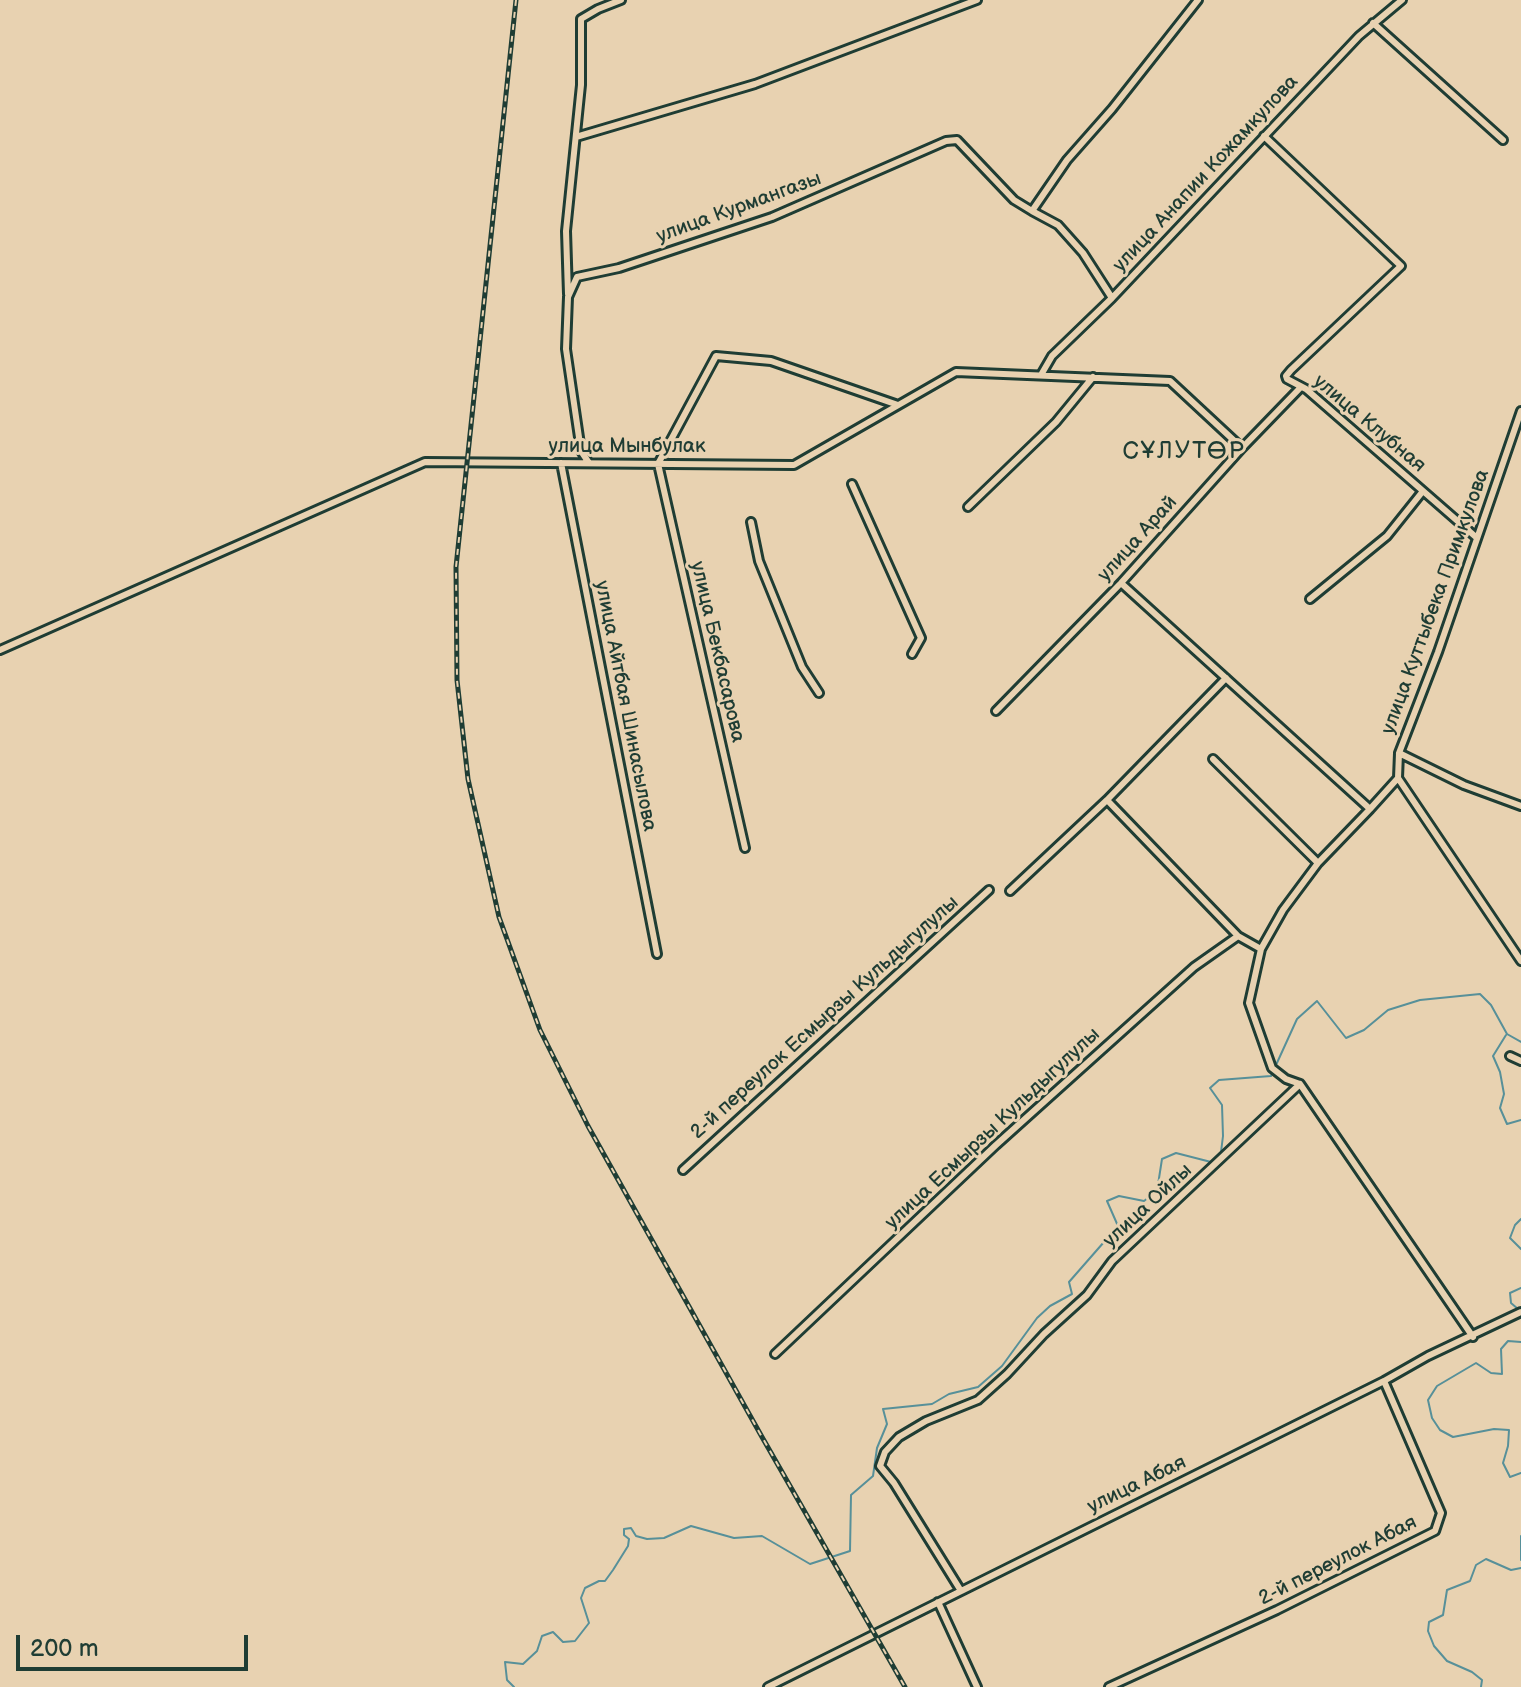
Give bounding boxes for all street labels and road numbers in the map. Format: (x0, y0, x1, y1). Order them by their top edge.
street label: улица Анапии Кожамкулова (1108, 70, 1304, 278)
street label: улица Курмангазы (653, 167, 825, 249)
street label: улица Клубная (1308, 370, 1430, 478)
street label: улица Мынбулак (548, 435, 706, 459)
street label: улица Куттыбека Примкулова (1377, 466, 1495, 738)
street label: улица Арай (1093, 491, 1183, 587)
street label: улица Бекбасарова (685, 559, 749, 745)
street label: улица Айтбая Шинасылова (589, 579, 661, 833)
street label: 2-й переулок Есмырзы Кульдыгулулы (686, 891, 964, 1145)
street label: улица Есмырзы Кульдыгулулы (881, 1023, 1105, 1235)
street label: улица Ойлы (1099, 1159, 1197, 1253)
street label: улица Абая (1084, 1451, 1190, 1519)
street label: 2-й переулок Абая (1255, 1511, 1421, 1611)

